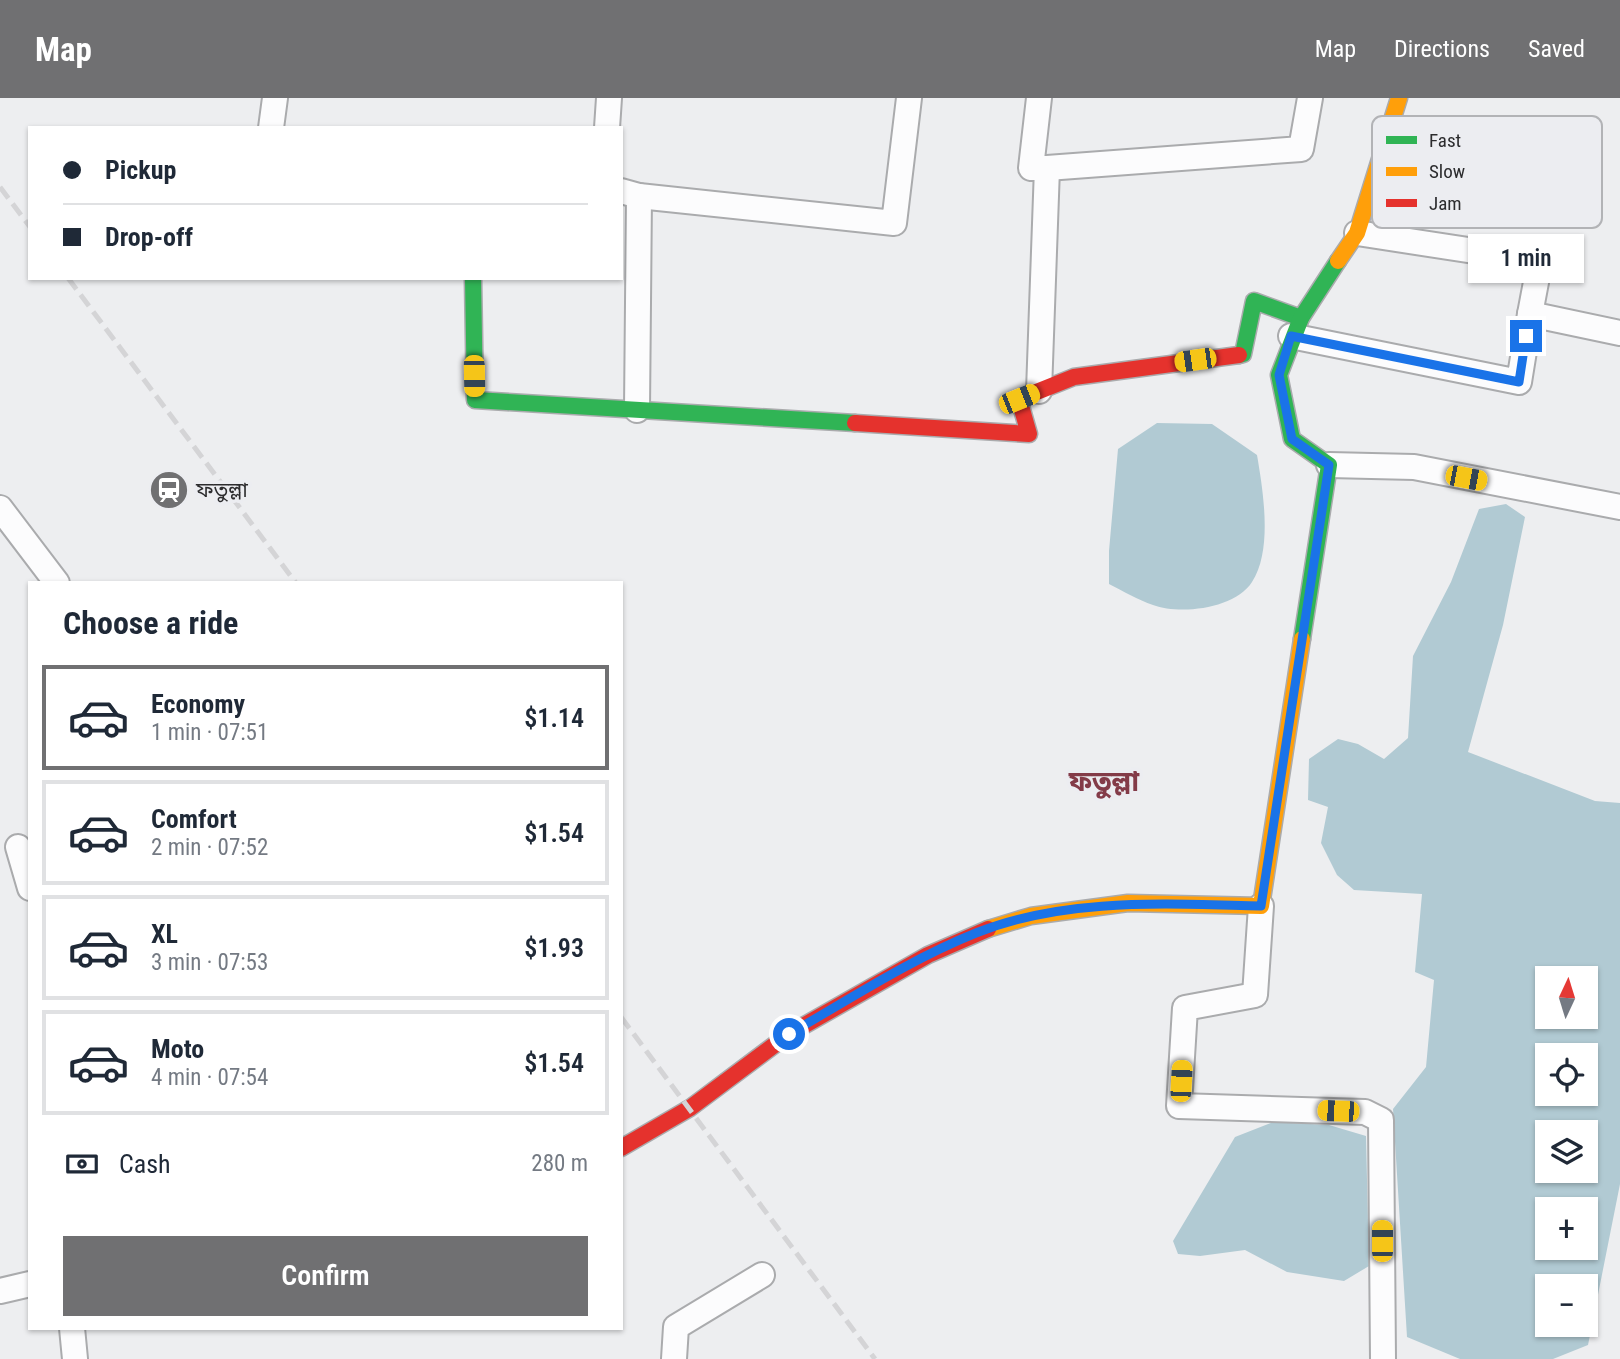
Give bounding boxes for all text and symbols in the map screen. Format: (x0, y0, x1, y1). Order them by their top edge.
text: Map (35, 30, 92, 69)
text: Map (1315, 35, 1356, 63)
text: Directions (1394, 35, 1490, 63)
text: Saved (1528, 35, 1585, 63)
legend (1372, 116, 1602, 228)
text: Fast (1429, 129, 1461, 152)
text: Pickup (105, 155, 176, 185)
text: Slow (1429, 160, 1465, 183)
text: Jam (1429, 192, 1462, 215)
text: Drop-off (105, 222, 193, 252)
callout: 1 min (1468, 234, 1584, 284)
text: 1 min (1501, 245, 1551, 272)
route end (1510, 320, 1542, 352)
car (1173, 347, 1218, 373)
car (464, 355, 485, 397)
car (996, 381, 1043, 417)
car (1444, 464, 1489, 492)
station icon: ফতুল্লা (148, 469, 190, 511)
place label: ফতুল্লা (195, 478, 248, 503)
text: Choose a ride (63, 604, 238, 642)
icon: car (67, 686, 130, 749)
text: Economy (151, 689, 245, 719)
text: $1.14 (524, 703, 584, 733)
text: 1 min · 07:51 (151, 719, 268, 746)
district label: ফতুল্লা (1068, 765, 1140, 799)
icon: car (67, 801, 130, 864)
text: Comfort (151, 804, 237, 834)
text: $1.54 (524, 818, 584, 848)
text: 2 min · 07:52 (151, 834, 268, 861)
icon: car (67, 916, 130, 979)
text: XL (151, 919, 178, 949)
text: $1.93 (524, 933, 584, 963)
text: 3 min · 07:53 (151, 949, 268, 976)
north arrow (1535, 966, 1598, 1029)
map controls (1535, 966, 1598, 1337)
route start (773, 1018, 805, 1050)
icon: car (67, 1031, 130, 1094)
text: Moto (151, 1034, 204, 1064)
button: locate (1535, 1043, 1598, 1106)
text: $1.54 (524, 1048, 584, 1078)
car (1170, 1059, 1193, 1103)
text: 4 min · 07:54 (151, 1064, 268, 1091)
car (1317, 1100, 1360, 1122)
button: layers (1535, 1120, 1598, 1183)
icon: cash (63, 1145, 101, 1183)
text: Cash (119, 1149, 171, 1179)
text: 280 m (531, 1150, 588, 1177)
button: + (1535, 1197, 1598, 1260)
car (1372, 1220, 1393, 1262)
button: Confirm (63, 1236, 588, 1316)
button: − (1535, 1274, 1598, 1337)

